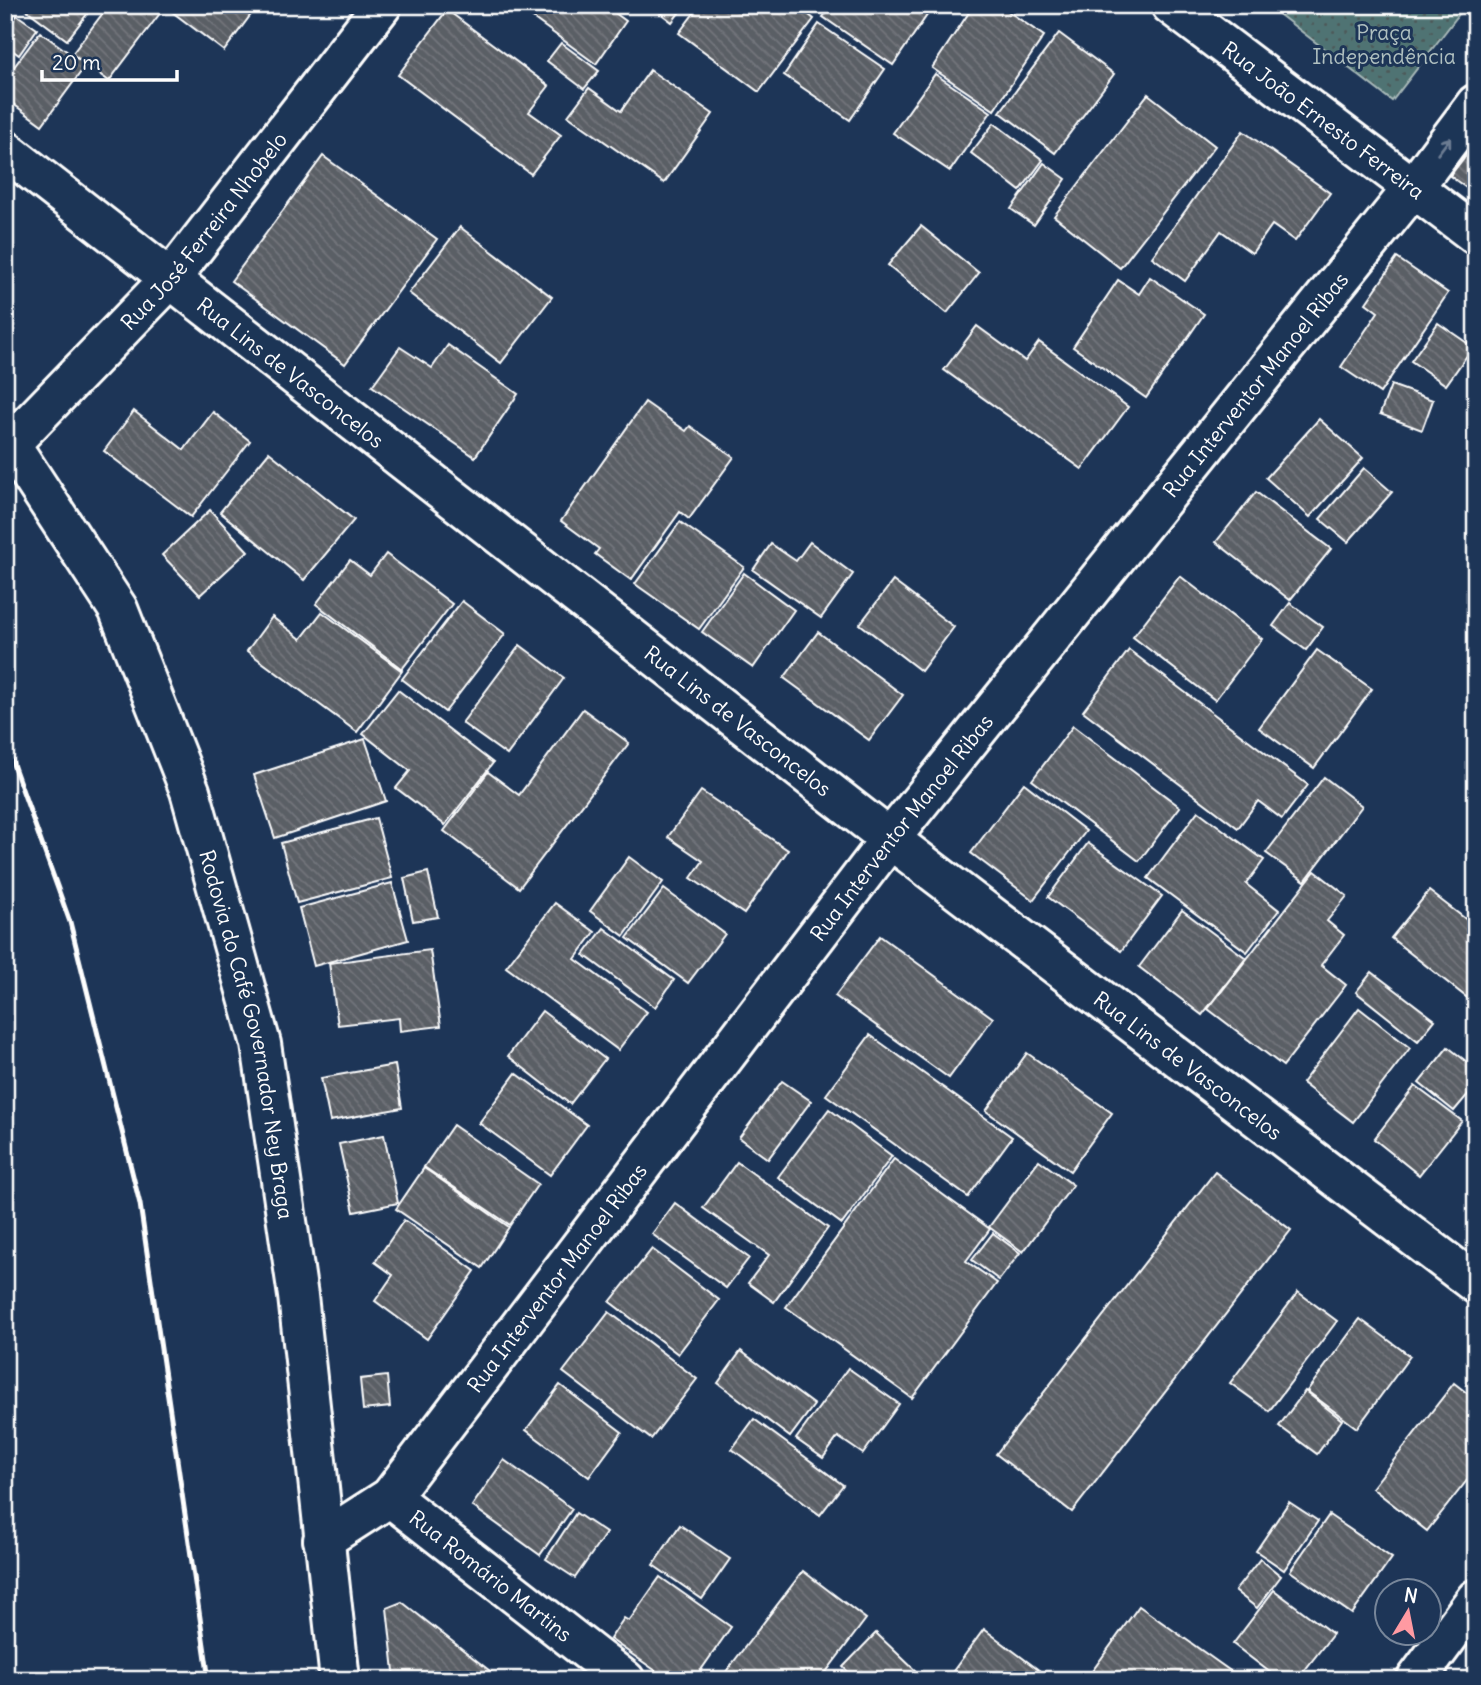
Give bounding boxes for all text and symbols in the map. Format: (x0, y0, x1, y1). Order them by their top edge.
park label: Praça Independência (1312, 19, 1456, 70)
street label: Rua João Ernesto Ferreira (1217, 35, 1430, 205)
scale bar (42, 38, 177, 82)
text: 20 m (52, 49, 101, 76)
street label: Rua José Ferreira Nhobelo (115, 126, 293, 336)
one-way arrow (1437, 137, 1452, 156)
street label: Rua Interventor Manoel Ribas (1156, 266, 1354, 503)
street label: Rua Lins de Vasconcelos (192, 291, 390, 454)
street label: Rua Lins de Vasconcelos (639, 639, 837, 802)
street label: Rua Interventor Manoel Ribas (804, 708, 999, 946)
street label: Rodovia do Café Governador Ney Braga (194, 847, 300, 1221)
street label: Rua Lins de Vasconcelos (1088, 985, 1288, 1146)
street label: Rua Interventor Manoel Ribas (461, 1158, 652, 1398)
street label: Rua Romário Martins (404, 1504, 578, 1647)
north arrow (1372, 1576, 1442, 1646)
text: N (1402, 1582, 1420, 1608)

